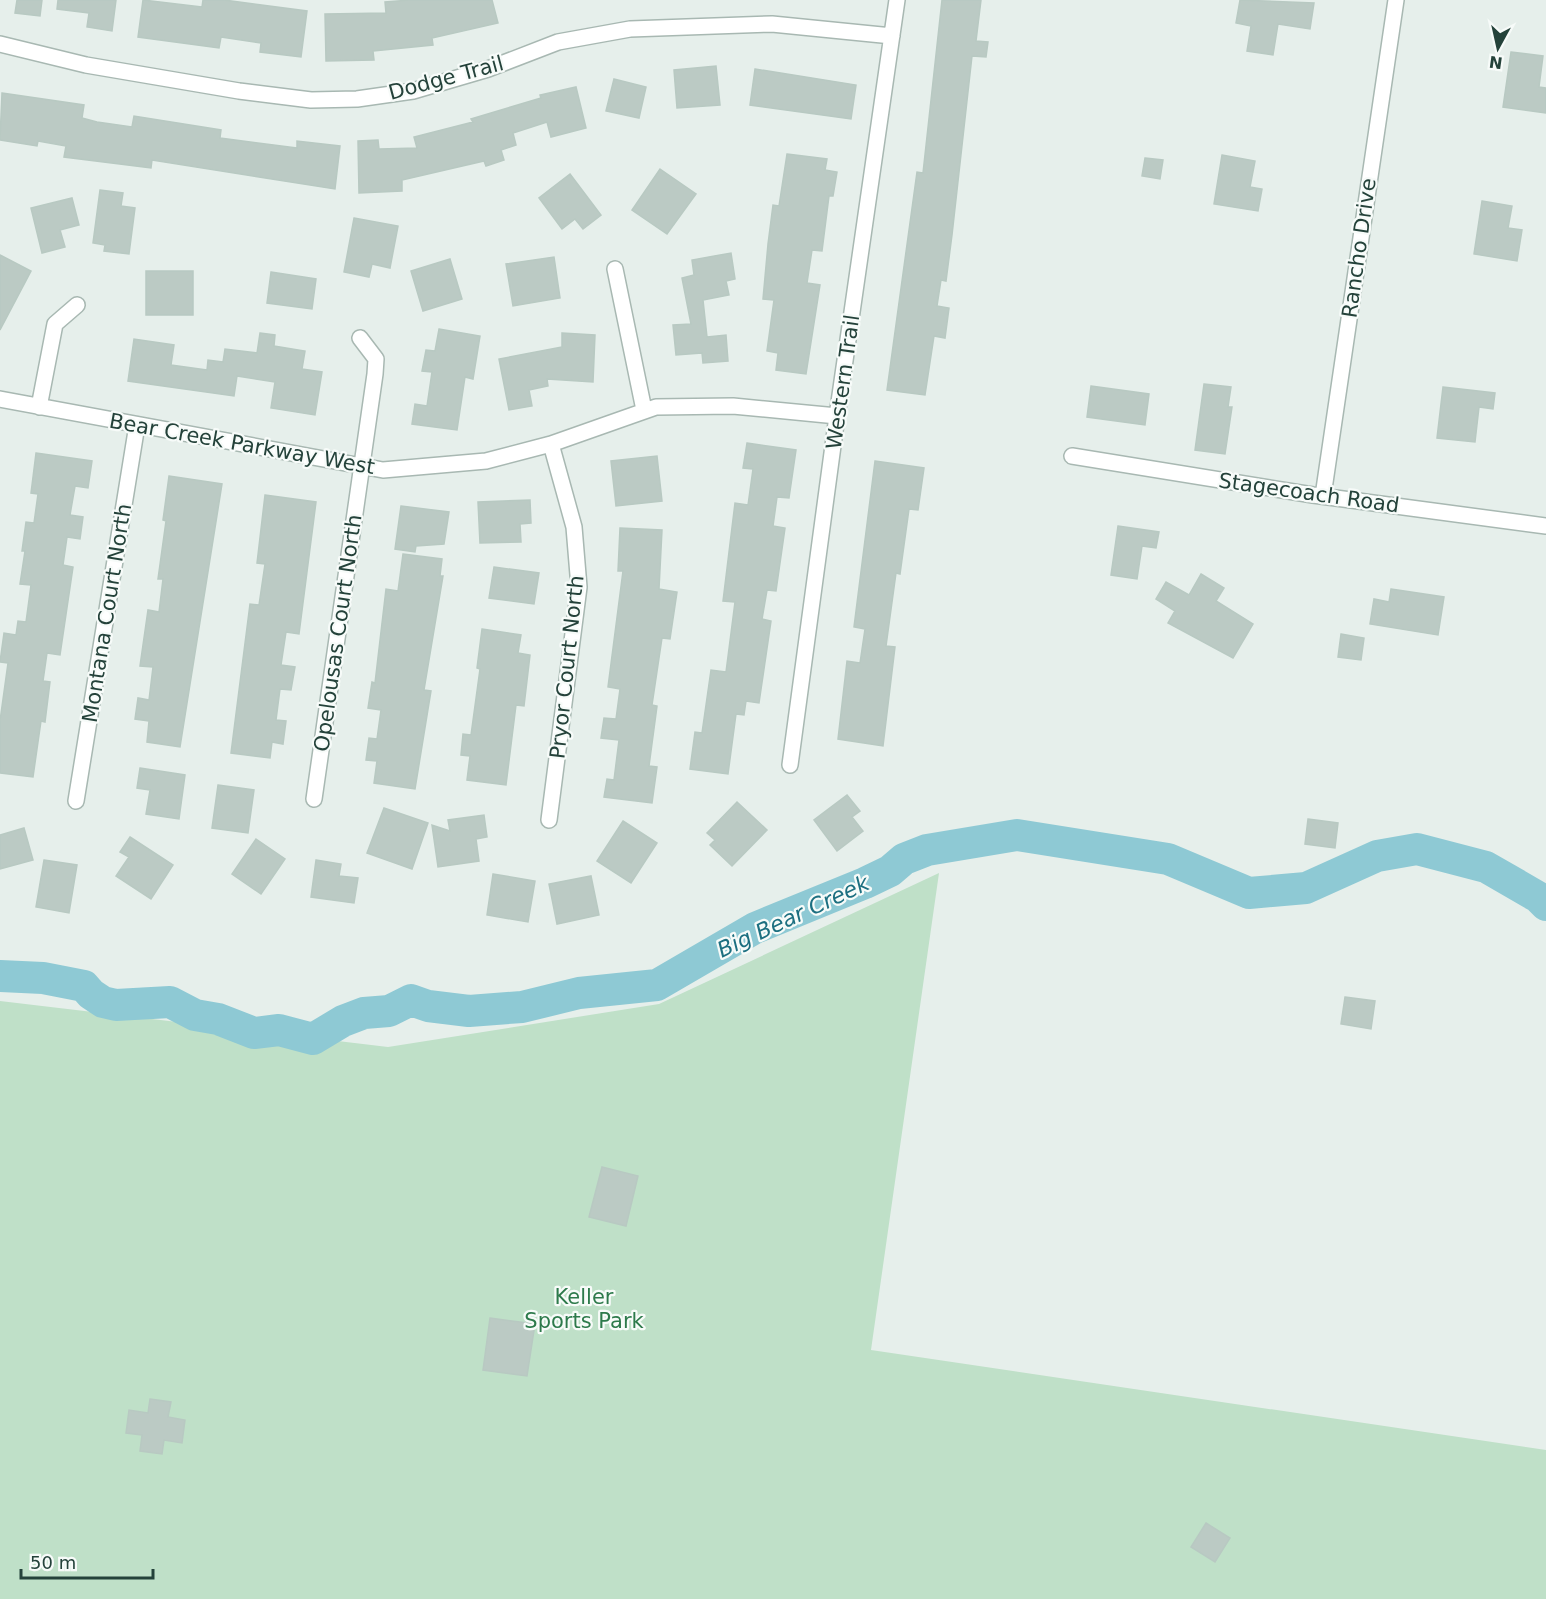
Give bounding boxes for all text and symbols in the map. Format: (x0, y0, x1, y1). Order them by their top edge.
north arrow (1468, 18, 1528, 78)
street label: Dodge Trail (386, 51, 506, 105)
text: N (1488, 52, 1504, 73)
street label: Rancho Drive (1337, 177, 1381, 319)
street label: Western Trail (822, 313, 864, 451)
street label: Bear Creek Parkway West (107, 409, 377, 479)
street label: Stagecoach Road (1217, 468, 1401, 518)
street label: Montana Court North (78, 502, 136, 724)
street label: Opelousas Court North (309, 513, 367, 753)
street label: Pryor Court North (545, 574, 589, 760)
water label: Big Bear Creek (713, 870, 874, 963)
park label: Keller Sports Park (524, 1285, 645, 1333)
scale bar (21, 1542, 153, 1580)
text: 50 m (30, 1552, 76, 1573)

